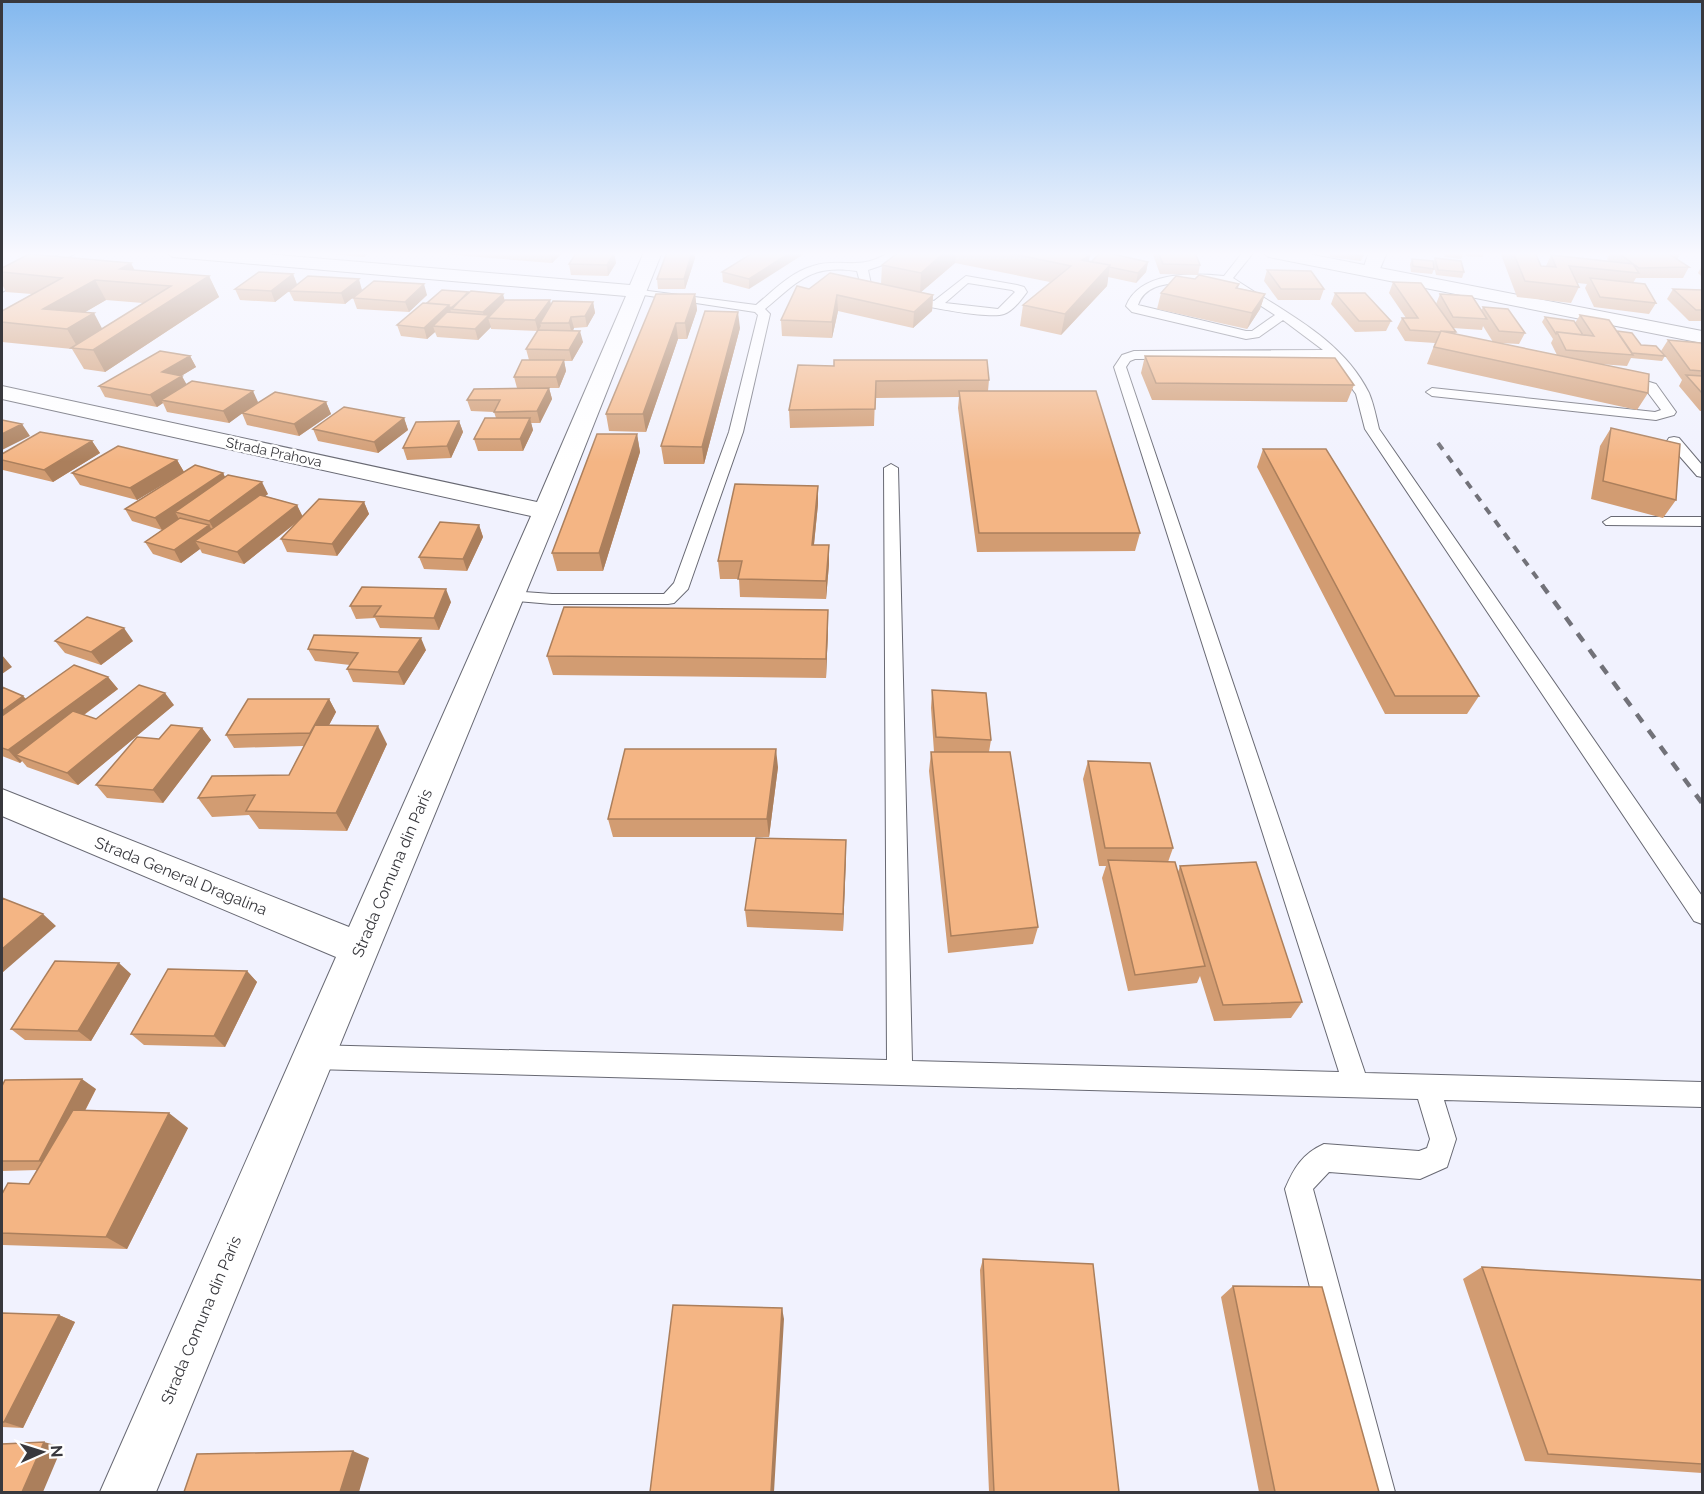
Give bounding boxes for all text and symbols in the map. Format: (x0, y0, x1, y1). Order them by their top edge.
street label: Strada Prahova (224, 434, 324, 470)
street label: Strada Comuna din Paris (348, 786, 436, 960)
street label: Strada General Dragalina (92, 833, 270, 919)
street label: Strada Comuna din Paris (157, 1233, 245, 1407)
north arrow (12, 1422, 72, 1482)
text: N (47, 1445, 66, 1458)

